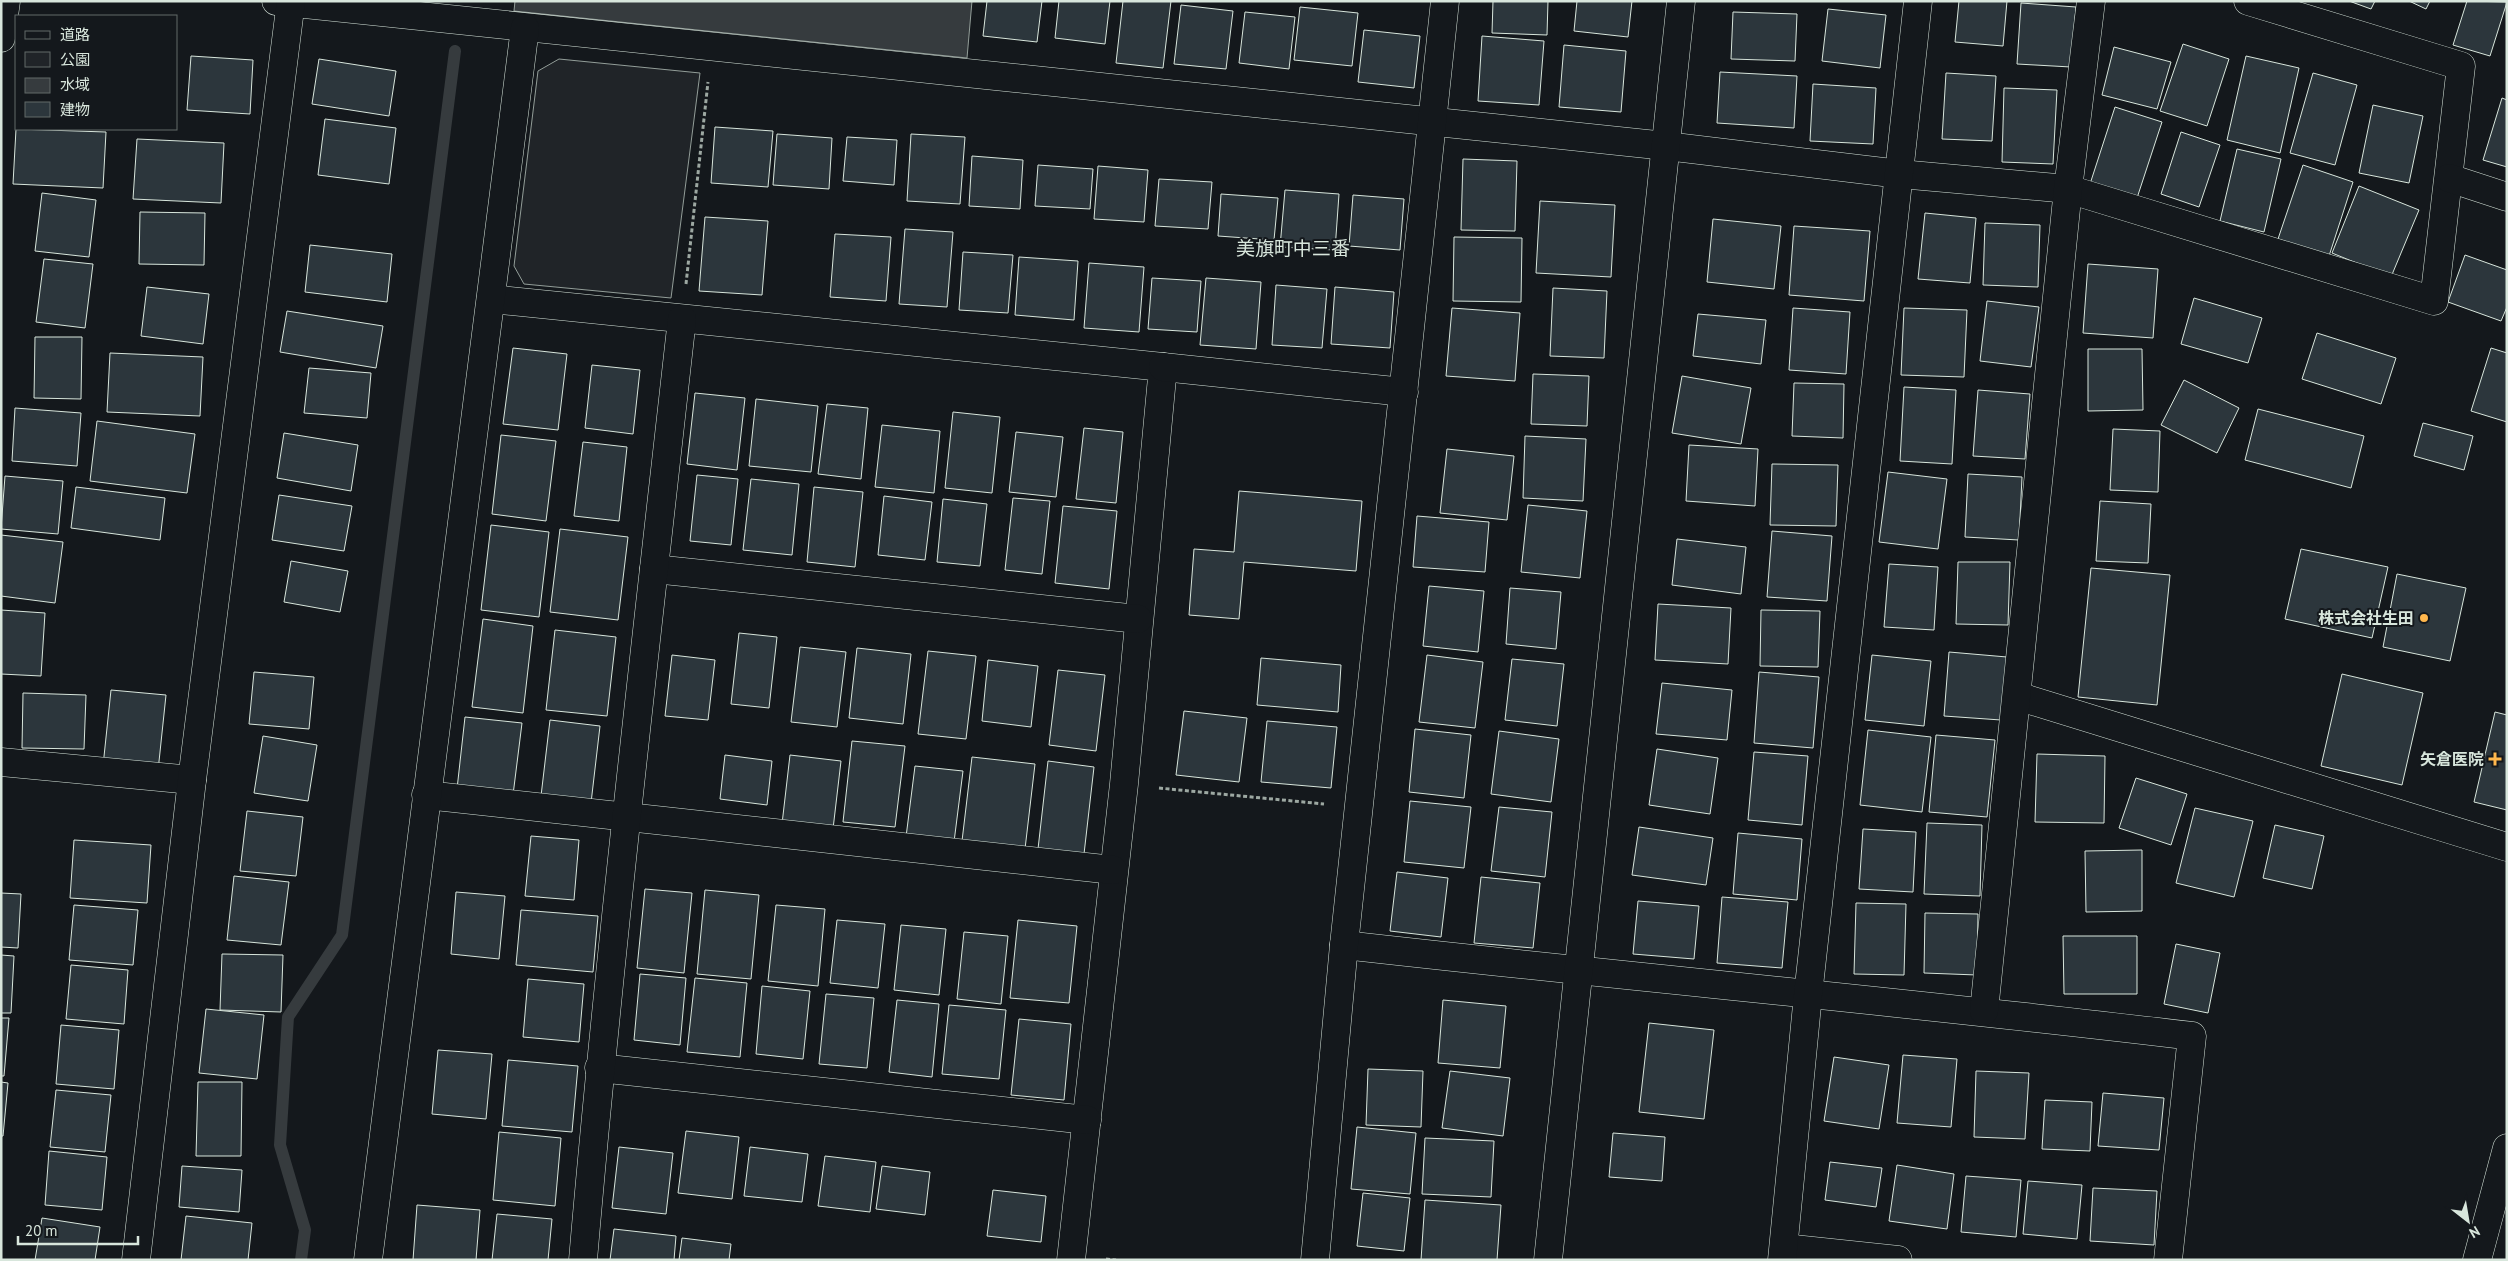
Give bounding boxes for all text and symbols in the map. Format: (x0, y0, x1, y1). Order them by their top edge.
legend (15, 15, 178, 130)
text: 道路 (60, 25, 90, 44)
text: 公園 (60, 50, 90, 69)
text: 水域 (60, 75, 90, 94)
text: 建物 (60, 100, 90, 119)
district label: 美旗町中三番 (1236, 236, 1350, 260)
place label: 株式会社生田 (2318, 608, 2414, 628)
marker: 株式会社生田 (2418, 612, 2430, 624)
place label: 矢倉医院 (2420, 749, 2484, 769)
marker: 矢倉医院 (2488, 752, 2502, 766)
north arrow (2443, 1196, 2493, 1246)
scale bar (18, 1214, 138, 1246)
text: 20 m (25, 1221, 58, 1240)
text: N (2466, 1222, 2483, 1242)

